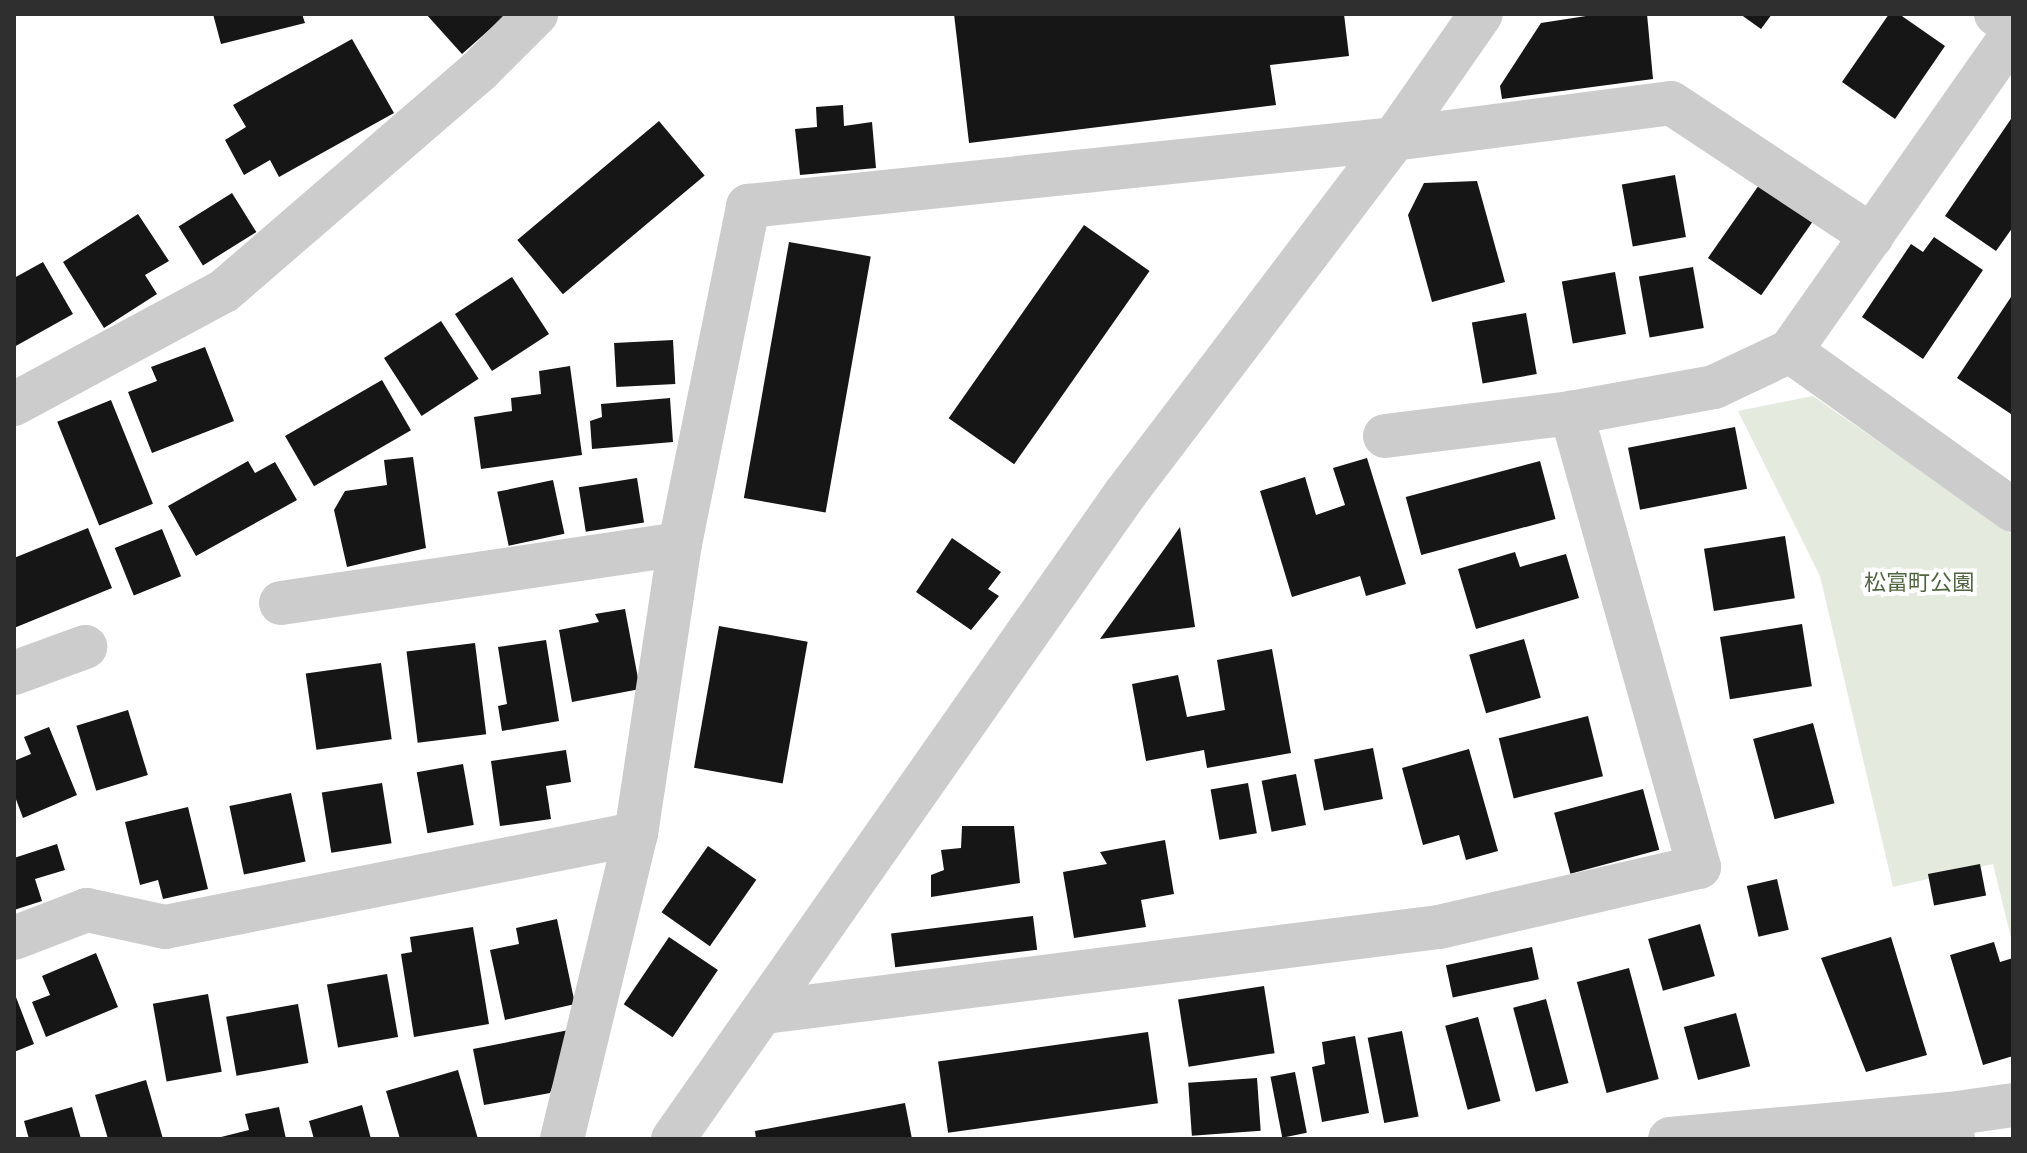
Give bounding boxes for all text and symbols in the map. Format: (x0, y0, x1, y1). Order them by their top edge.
park label: 松富町公園 (1864, 571, 1974, 597)

